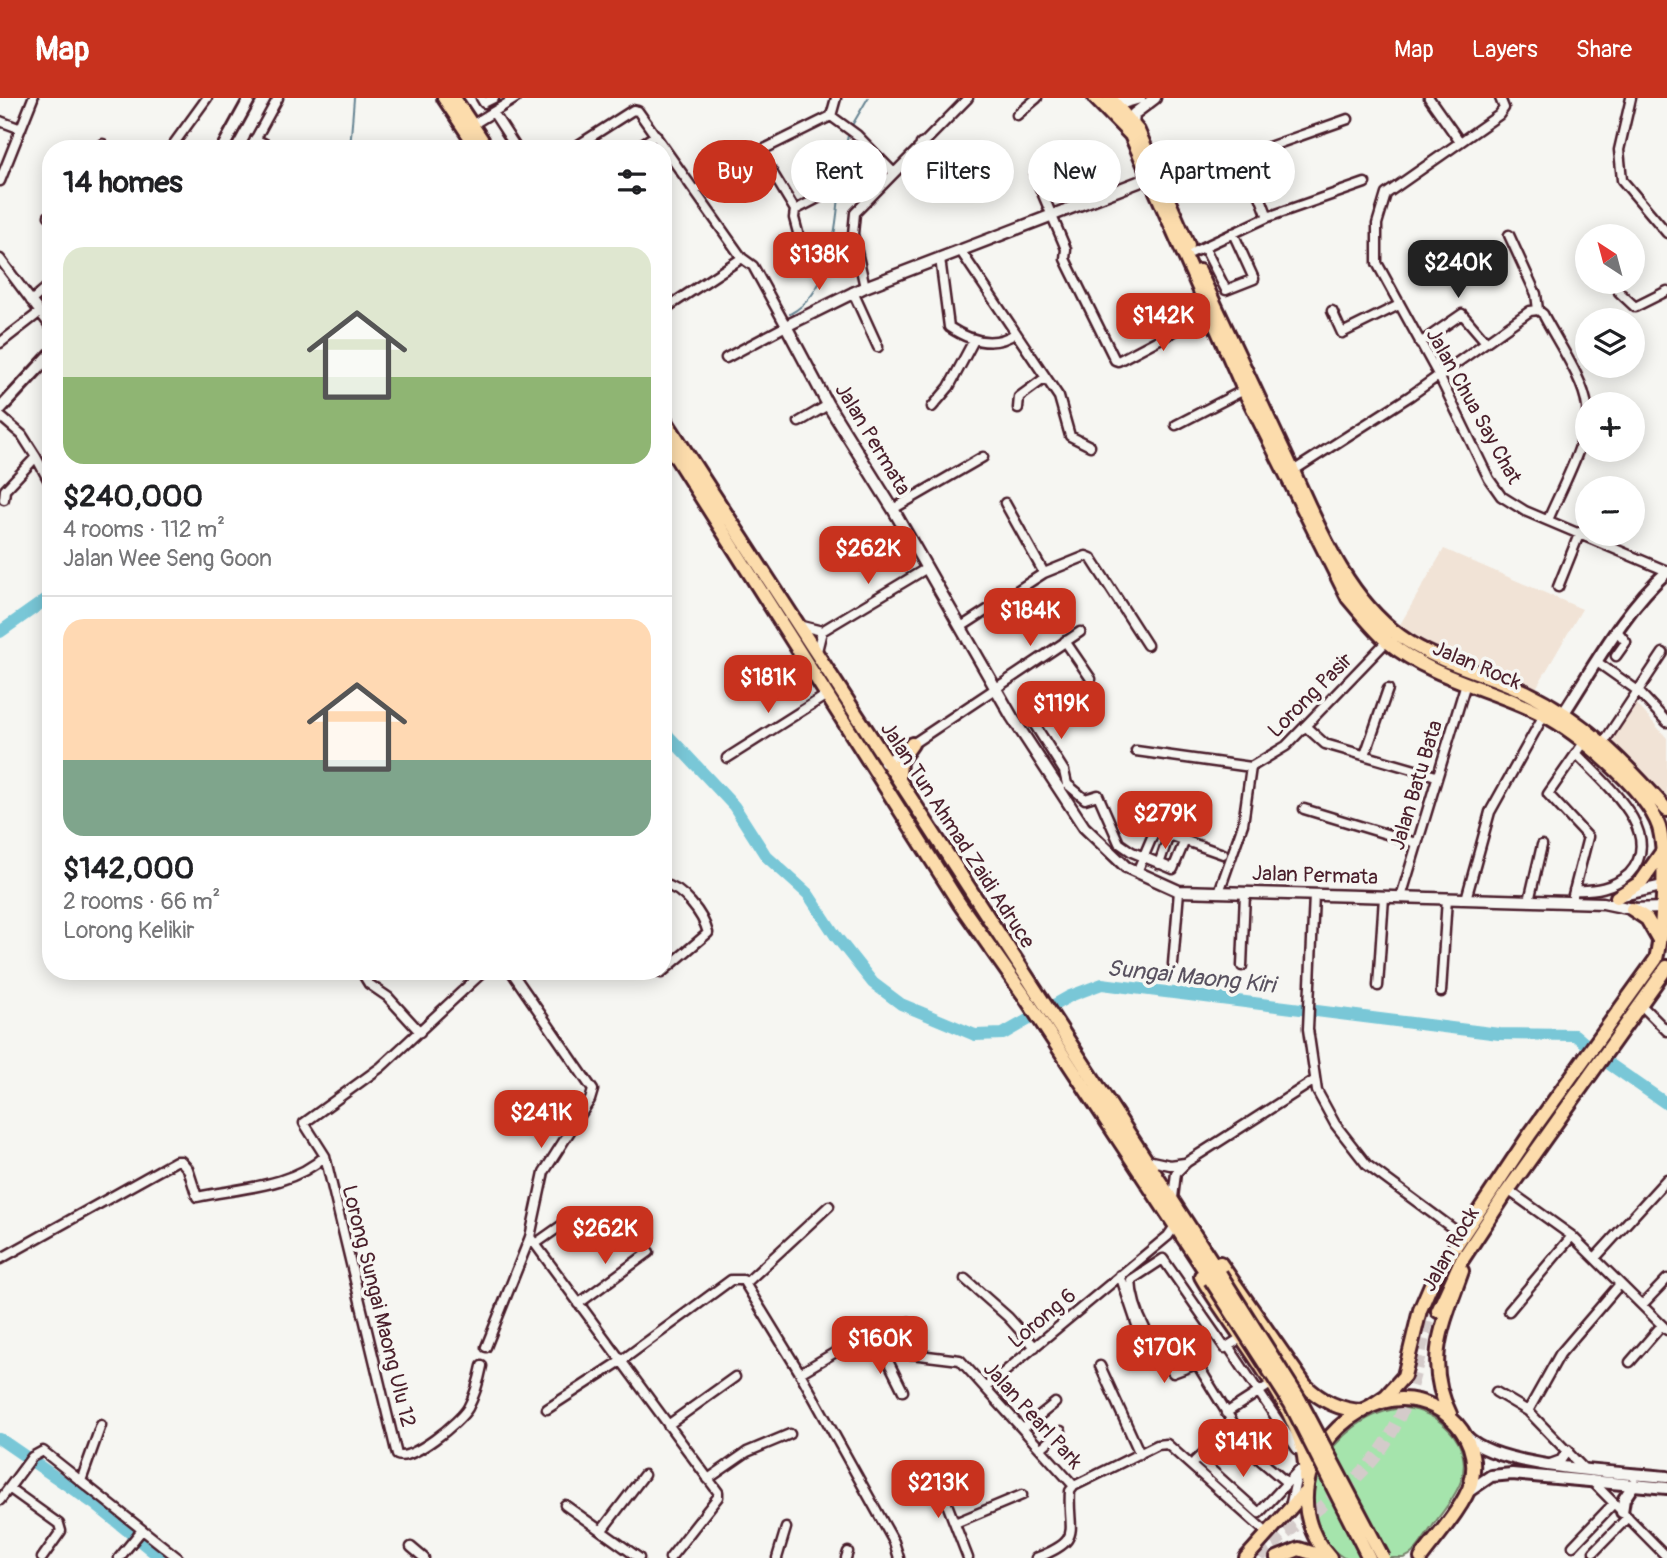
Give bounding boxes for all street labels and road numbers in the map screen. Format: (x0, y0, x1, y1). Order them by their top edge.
street label: Jalan Chua Say Chat (1420, 324, 1528, 489)
street label: Jalan Permata (829, 378, 917, 500)
street label: Jalan Rock (1429, 635, 1525, 696)
street label: Lorong Pasir (1262, 647, 1359, 744)
street label: Jalan Tun Ahmad Zaidi Adruce (874, 717, 1041, 954)
street label: Jalan Batu Bata (1384, 717, 1449, 853)
street label: Jalan Permata (1252, 860, 1378, 891)
street label: Lorong Sungai Maong Ulu 12 (335, 1182, 422, 1430)
street label: Jalan Rock (1415, 1202, 1486, 1296)
street label: Lorong 6 (1003, 1282, 1082, 1355)
street label: Jalan Pearl Park (977, 1356, 1088, 1475)

